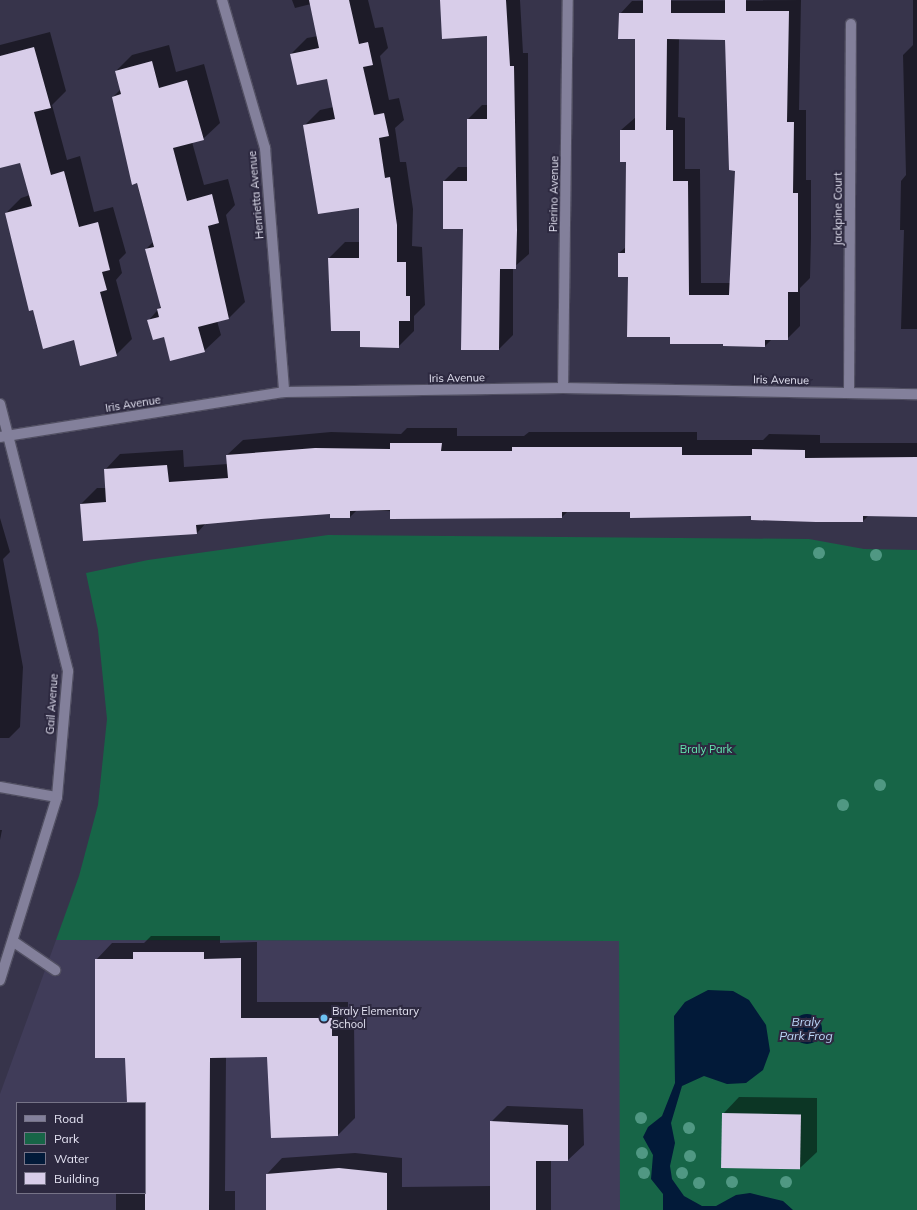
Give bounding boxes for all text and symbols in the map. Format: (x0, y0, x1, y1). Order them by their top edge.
street label: Henrietta Avenue (246, 150, 266, 240)
street label: Pierino Avenue (547, 156, 561, 232)
street label: Jackpine Court (831, 172, 845, 246)
street label: Iris Avenue (429, 371, 485, 385)
street label: Iris Avenue (753, 373, 809, 387)
street label: Iris Avenue (104, 393, 162, 415)
street label: Gail Avenue (43, 673, 61, 735)
park label: Braly Park (680, 742, 732, 756)
place label: Braly Elementary School (332, 1005, 419, 1031)
marker: Braly Elementary School (319, 1013, 329, 1023)
water label: Braly Park Frog (779, 1015, 833, 1043)
legend (16, 1102, 146, 1194)
text: Road (54, 1111, 83, 1126)
text: Park (54, 1131, 79, 1146)
text: Water (54, 1151, 89, 1166)
text: Building (54, 1171, 99, 1186)

